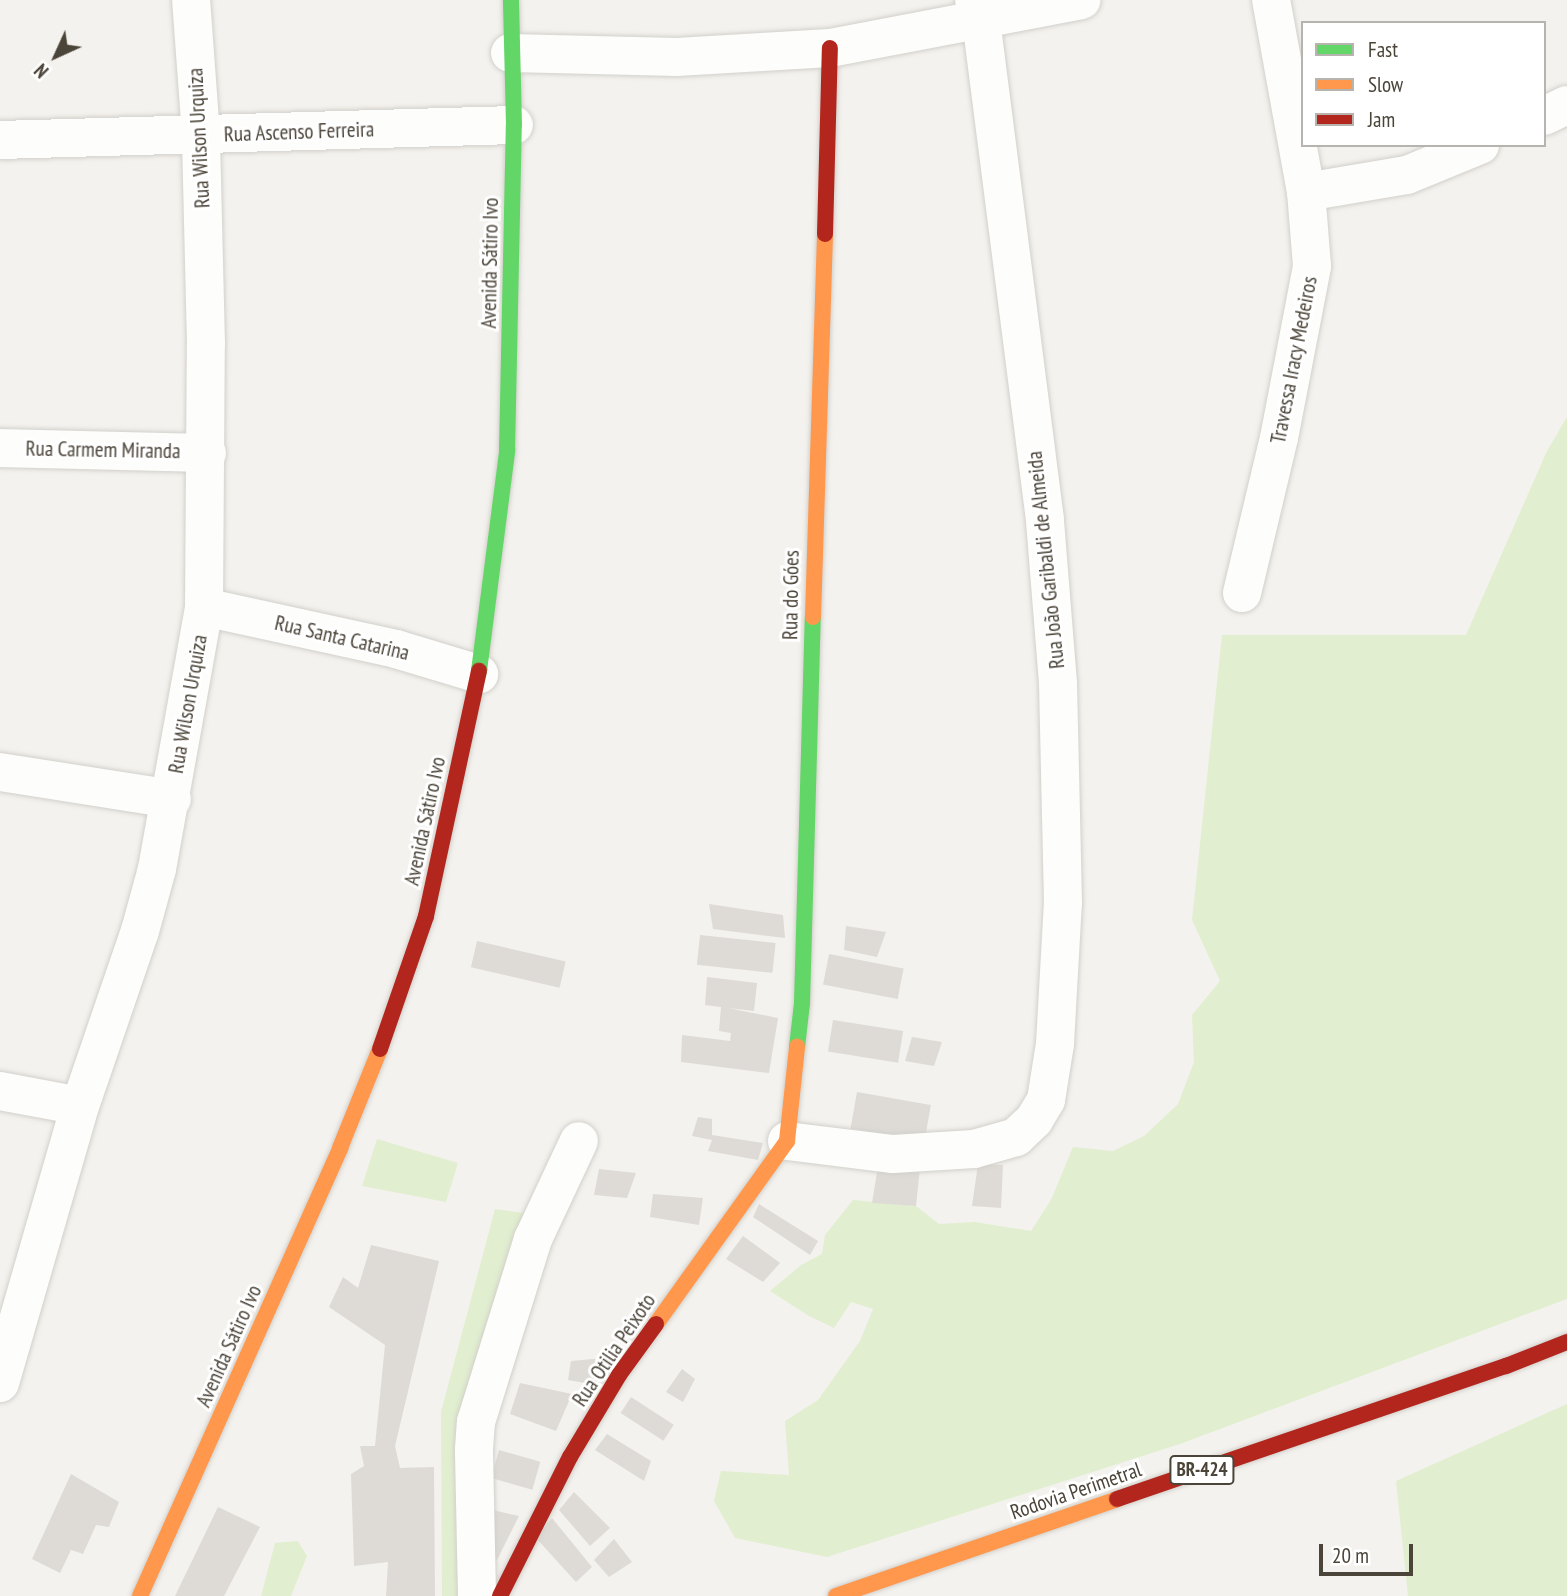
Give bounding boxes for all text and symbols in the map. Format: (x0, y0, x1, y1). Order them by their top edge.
north arrow (21, 21, 91, 91)
legend (1301, 21, 1546, 147)
text: Fast (1368, 36, 1398, 63)
text: N (29, 59, 53, 83)
street label: Rua Wilson Urquiza (183, 67, 215, 209)
text: Slow (1368, 71, 1403, 98)
text: Jam (1368, 106, 1395, 133)
street label: Rua Ascenso Ferreira (223, 117, 375, 147)
street label: Avenida Sátiro Ivo (476, 197, 504, 329)
street label: Travessa Iracy Medeiros (1265, 274, 1323, 446)
street label: Rua Carmem Miranda (25, 436, 181, 464)
street label: Rua João Garibaldi de Almeida (1022, 450, 1070, 670)
street label: Rua do Góes (778, 550, 804, 640)
street label: Rua Santa Catarina (272, 610, 412, 666)
street label: Rua Wilson Urquiza (163, 632, 213, 776)
street label: Avenida Sátiro Ivo (399, 754, 451, 888)
street label: Avenida Sátiro Ivo (191, 1281, 267, 1411)
street label: Rua Otilia Peixoto (567, 1289, 661, 1411)
road number: BR-424 (1169, 1454, 1235, 1486)
street label: Rodovia Perimetral (1007, 1457, 1145, 1525)
scale bar (1322, 1530, 1416, 1574)
text: 20 m (1332, 1542, 1369, 1569)

